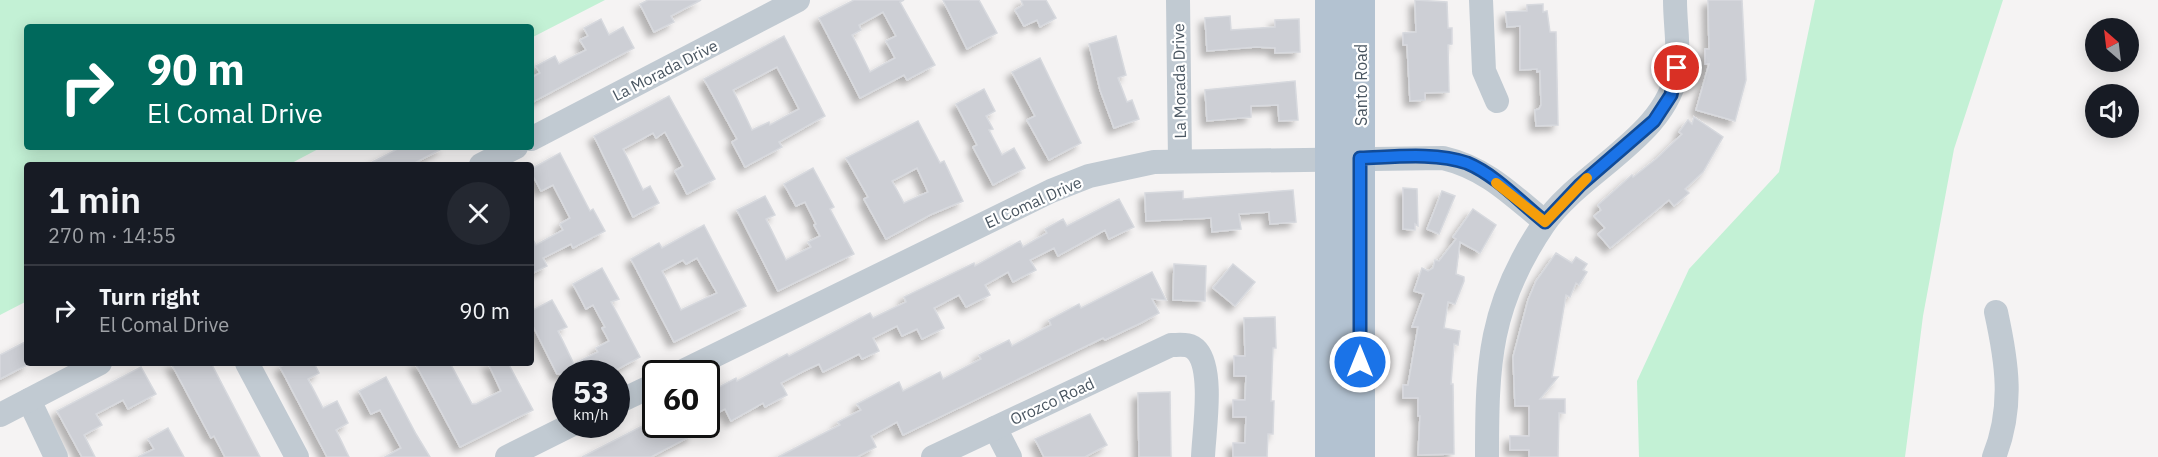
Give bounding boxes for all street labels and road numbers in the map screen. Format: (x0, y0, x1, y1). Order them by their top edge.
street label: La Morada Drive (1168, 23, 1190, 139)
street label: La Morada Drive (609, 35, 721, 105)
street label: Santo Road (1351, 44, 1371, 126)
street label: El Comal Drive (981, 172, 1085, 232)
street label: Orozco Road (1007, 373, 1097, 429)

